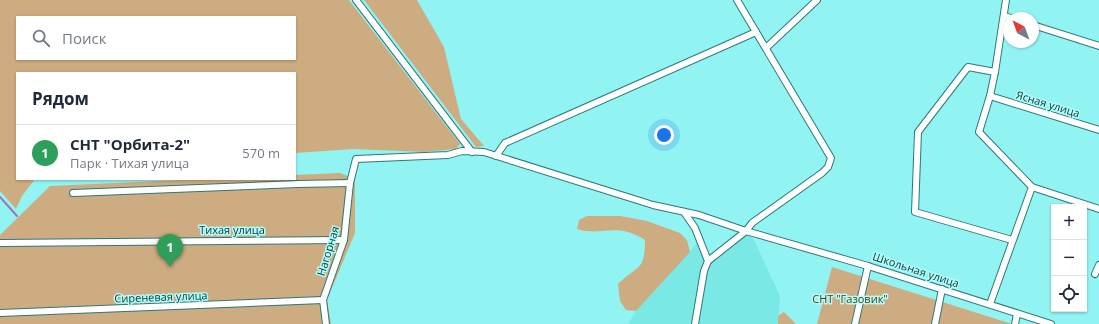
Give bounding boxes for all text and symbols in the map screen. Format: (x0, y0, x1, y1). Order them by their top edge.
north arrow (1003, 12, 1039, 48)
search box (16, 16, 296, 60)
icon: search (30, 27, 52, 49)
text: Поиск (62, 28, 106, 48)
text: Рядом (32, 87, 89, 110)
street label: Ясная улица (1014, 87, 1082, 120)
your location (654, 125, 674, 145)
text: СНТ "Орбита-2" (70, 134, 190, 154)
text: 1 (41, 144, 49, 162)
text: 570 m (242, 144, 280, 162)
text: Парк · Тихая улица (70, 154, 189, 172)
map controls (1051, 204, 1087, 312)
button: + (1051, 204, 1087, 240)
street label: Тихая улица (199, 222, 265, 237)
street label: Нагорная (313, 224, 342, 278)
pin: 1 (157, 234, 183, 267)
button: − (1051, 240, 1087, 276)
street label: Школьная улица (871, 248, 961, 291)
button: locate (1051, 276, 1087, 312)
street label: Сиреневая улица (114, 287, 208, 306)
park label: СНТ "Газовик" (812, 291, 888, 306)

